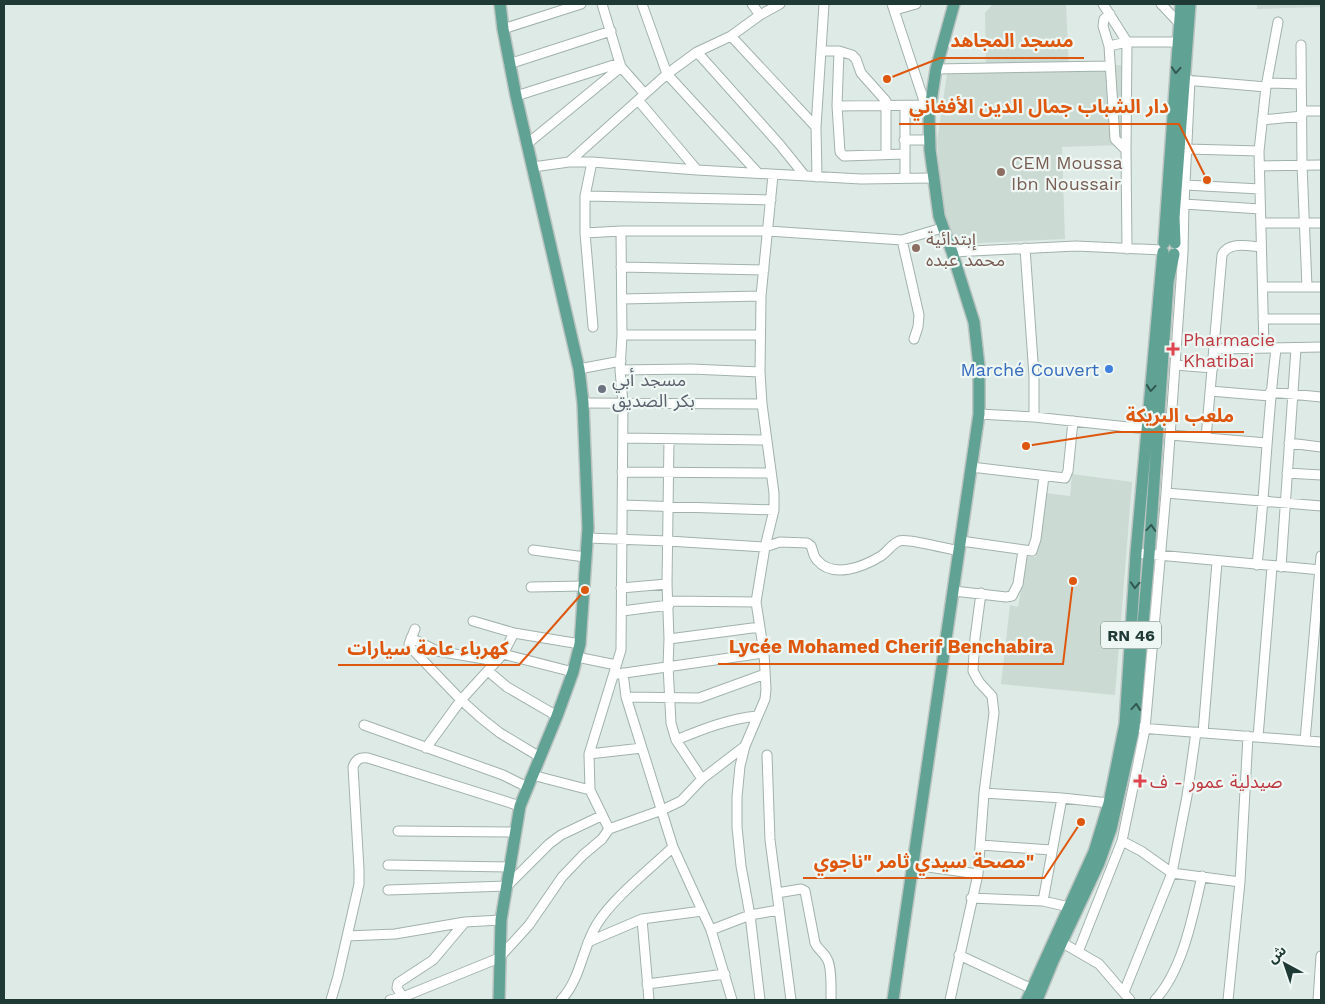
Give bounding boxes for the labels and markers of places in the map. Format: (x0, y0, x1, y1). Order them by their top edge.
callout: مسجد المجاهد (940, 24, 1084, 58)
callout: دار الشباب جمال الدين الأفغاني (899, 90, 1179, 124)
place label: CEM Moussa Ibn Noussair (1011, 152, 1123, 194)
marker: CEM Moussa Ibn Noussair (995, 166, 1007, 178)
place label: إبتدائية محمد عبده (926, 228, 1005, 270)
marker: إبتدائية محمد عبده (910, 242, 922, 254)
place label: Pharmacie Khatibai (1183, 329, 1275, 371)
marker: Pharmacie Khatibai (1167, 343, 1179, 355)
place label: Marché Couvert (960, 359, 1099, 380)
marker: Marché Couvert (1103, 363, 1115, 375)
place label: مسجد أبي بكر الصديق (612, 368, 695, 412)
marker: مسجد أبي بكر الصديق (596, 383, 608, 395)
callout: ملعب البريكة (1116, 398, 1244, 432)
callout: Lycée Mohamed Cherif Benchabira (718, 630, 1063, 664)
callout: كهرباء عامة سيارات (338, 631, 519, 665)
place label: صيدلية عمور - ف (1150, 771, 1283, 793)
marker: صيدلية عمور - ف (1134, 775, 1146, 787)
callout: مصحة سيدي ثامر "ناجوي" (803, 844, 1044, 878)

